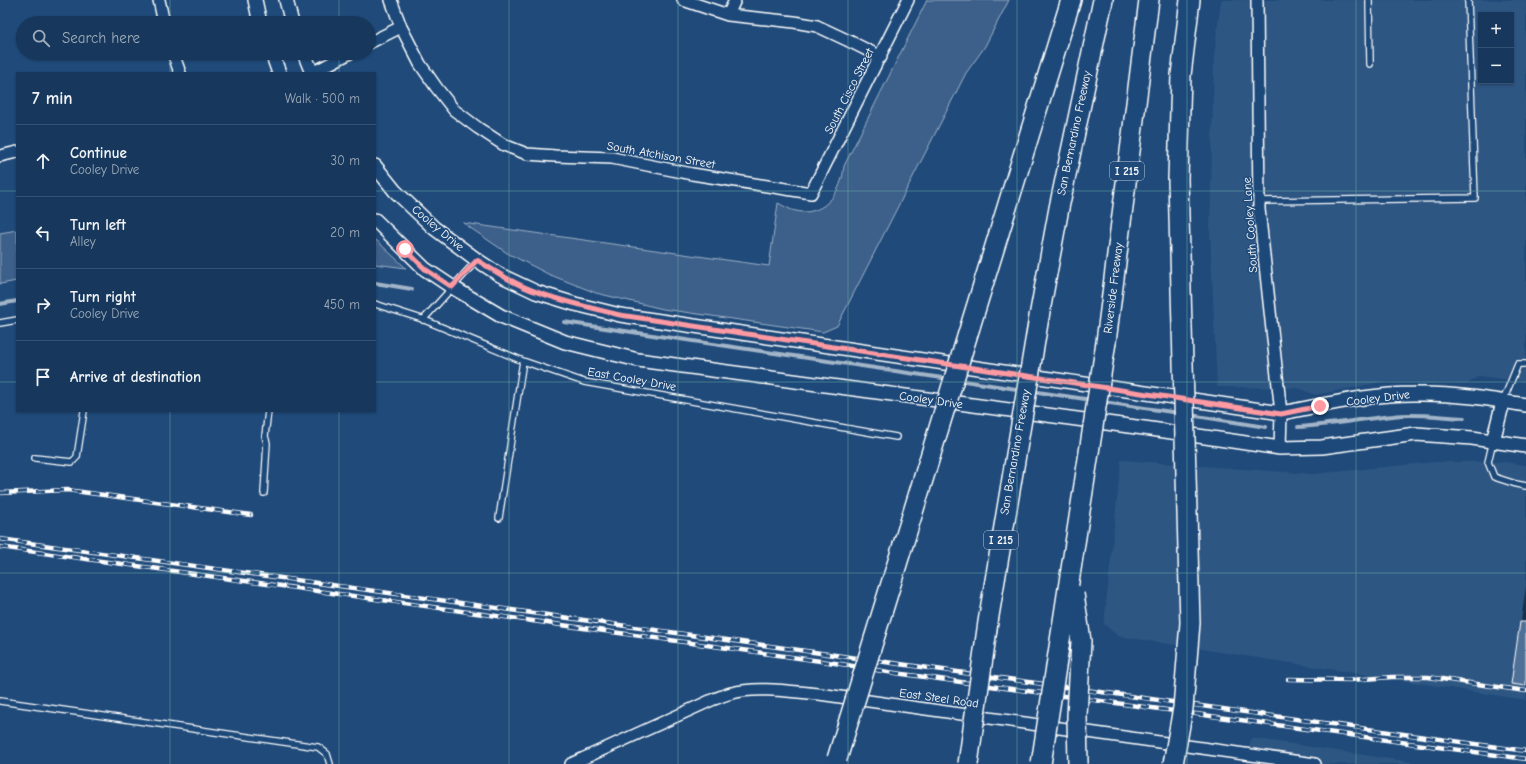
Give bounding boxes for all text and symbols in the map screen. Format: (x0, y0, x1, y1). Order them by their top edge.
map controls (1478, 12, 1514, 84)
button: + (1478, 12, 1514, 48)
search box (16, 16, 376, 60)
icon: search (30, 27, 52, 49)
text: Search here (62, 29, 140, 47)
street label: South Cisco Street (821, 45, 877, 136)
button: − (1478, 48, 1514, 84)
street label: San Bernardino Freeway (1054, 69, 1094, 197)
text: 7 min (32, 89, 73, 108)
text: Walk · 500 m (285, 91, 360, 106)
street label: South Atchison Street (606, 139, 717, 172)
text: Continue (70, 144, 127, 162)
icon: ahead (32, 150, 54, 172)
text: 30 m (330, 153, 360, 168)
text: Cooley Drive (70, 162, 139, 177)
road number: I 215 (1110, 162, 1144, 180)
street label: South Cooley Lane (1240, 177, 1260, 273)
street label: Cooley Drive (409, 202, 467, 254)
text: Turn left (70, 216, 126, 234)
icon: left (32, 222, 54, 244)
text: 20 m (330, 225, 360, 240)
text: Alley (70, 234, 96, 249)
route start (396, 240, 414, 258)
street label: Riverside Freeway (1100, 241, 1126, 334)
text: Turn right (70, 288, 136, 306)
icon: right (32, 294, 54, 316)
text: 450 m (324, 297, 360, 312)
text: Cooley Drive (70, 306, 139, 321)
street label: East Cooley Drive (587, 364, 677, 394)
icon: arrive (32, 366, 54, 388)
text: Arrive at destination (70, 368, 201, 386)
street label: Cooley Drive (1345, 387, 1411, 409)
street label: San Bernardino Freeway (997, 388, 1033, 516)
street label: Cooley Drive (898, 389, 964, 411)
route end (1311, 397, 1329, 415)
road number: I 215 (984, 531, 1018, 549)
street label: East Steel Road (898, 685, 980, 711)

